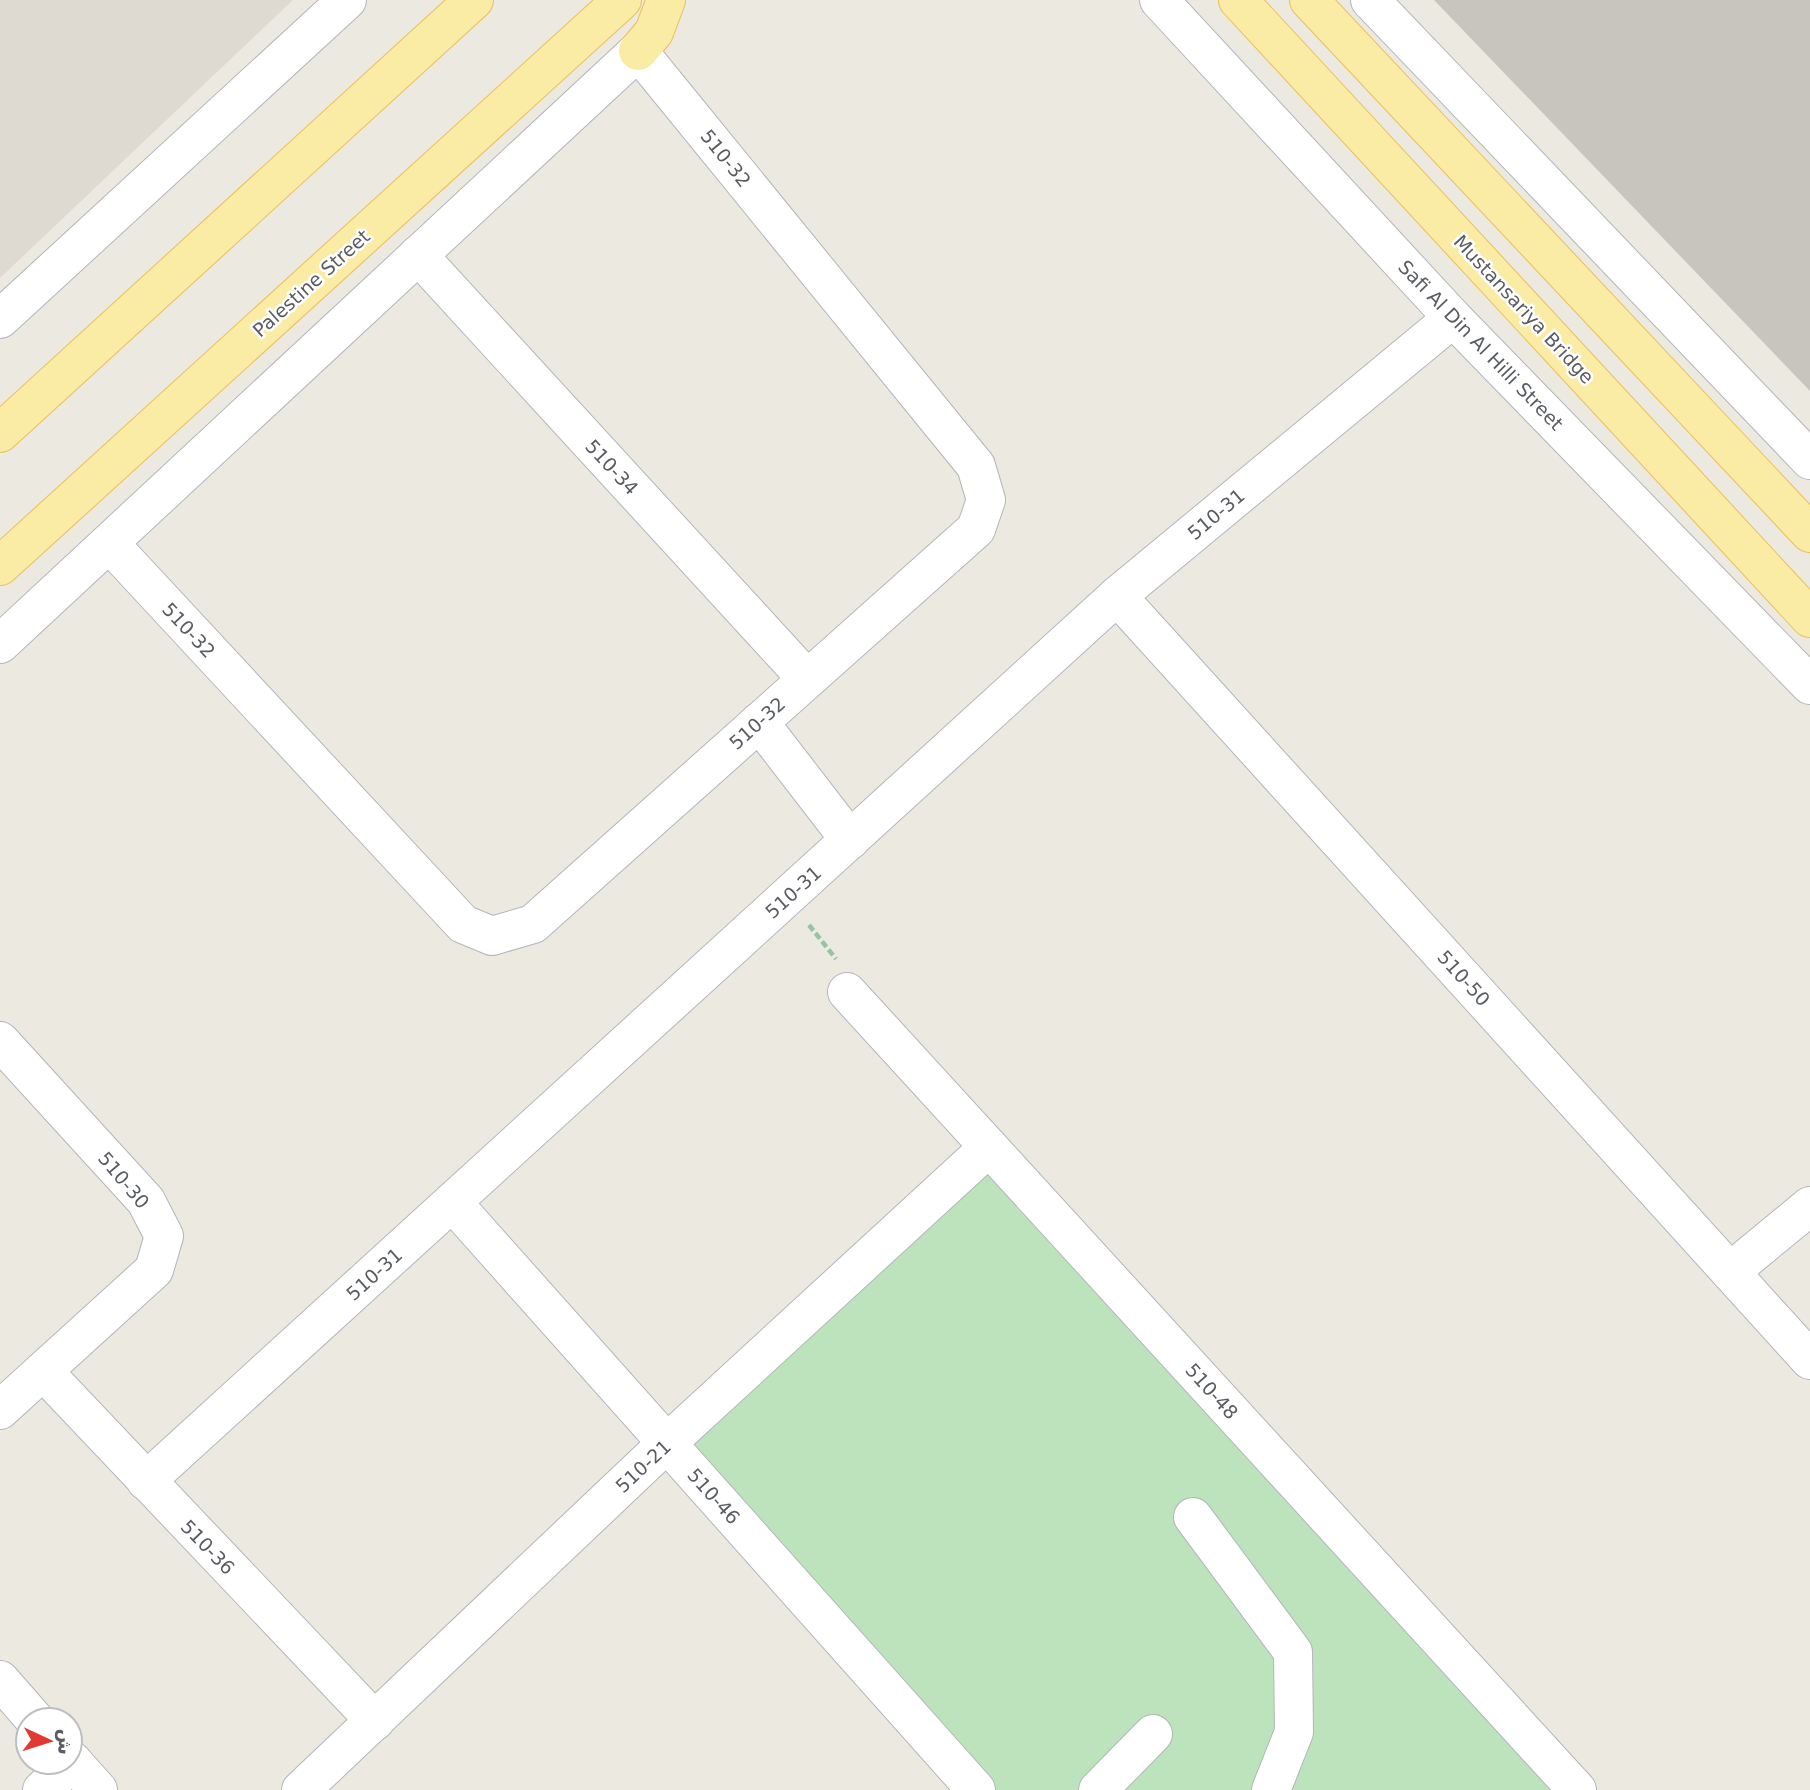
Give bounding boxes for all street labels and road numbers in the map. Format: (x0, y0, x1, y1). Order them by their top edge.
street label: 510-32 (696, 125, 756, 191)
street label: Palestine Street (248, 225, 374, 341)
street label: Mustansariya Bridge (1449, 230, 1599, 388)
street label: Safi Al Din Al Hilli Street (1394, 256, 1568, 434)
street label: 510-34 (581, 435, 643, 499)
street label: 510-31 (1183, 484, 1249, 544)
street label: 510-32 (158, 598, 220, 662)
street label: 510-32 (725, 692, 789, 754)
street label: 510-31 (761, 861, 825, 923)
street label: 510-50 (1433, 946, 1495, 1010)
street label: 510-30 (94, 1147, 154, 1213)
street label: 510-31 (342, 1243, 406, 1305)
street label: 510-48 (1181, 1359, 1243, 1423)
street label: 510-21 (611, 1435, 675, 1497)
street label: 510-46 (683, 1464, 745, 1528)
street label: 510-36 (177, 1515, 239, 1579)

